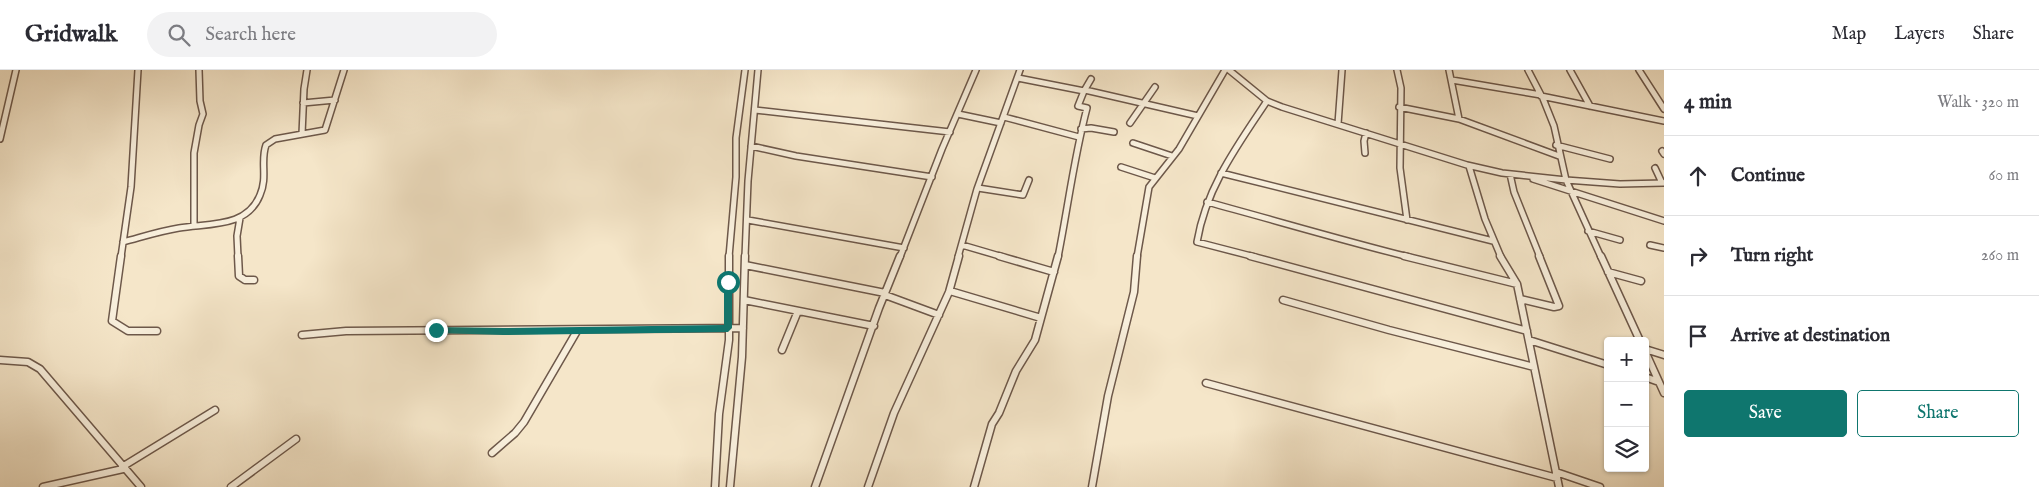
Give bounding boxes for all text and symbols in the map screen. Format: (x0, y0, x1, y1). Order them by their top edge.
search box (147, 12, 497, 57)
text: Gridwalk (25, 19, 117, 50)
icon: search (165, 21, 193, 49)
text: Search here (205, 23, 296, 47)
text: Map (1832, 23, 1866, 46)
text: Layers (1894, 23, 1945, 46)
text: Share (1973, 23, 2014, 46)
text: 4 min (1684, 89, 1732, 116)
text: Walk · 320 m (1937, 93, 2019, 113)
icon: ahead (1684, 162, 1712, 190)
text: Continue (1731, 164, 1805, 188)
text: 60 m (1989, 166, 2019, 186)
icon: right (1684, 242, 1712, 270)
text: Turn right (1731, 244, 1813, 268)
text: 260 m (1981, 246, 2019, 266)
route start (717, 271, 740, 294)
route end (425, 319, 448, 342)
icon: arrive (1684, 322, 1712, 350)
text: Arrive at destination (1731, 324, 1890, 348)
map controls (1604, 337, 1649, 472)
button: + (1604, 337, 1649, 382)
button: − (1604, 382, 1649, 427)
button: Save (1684, 390, 1847, 437)
button: Share (1857, 390, 2019, 437)
button: layers (1604, 427, 1649, 472)

